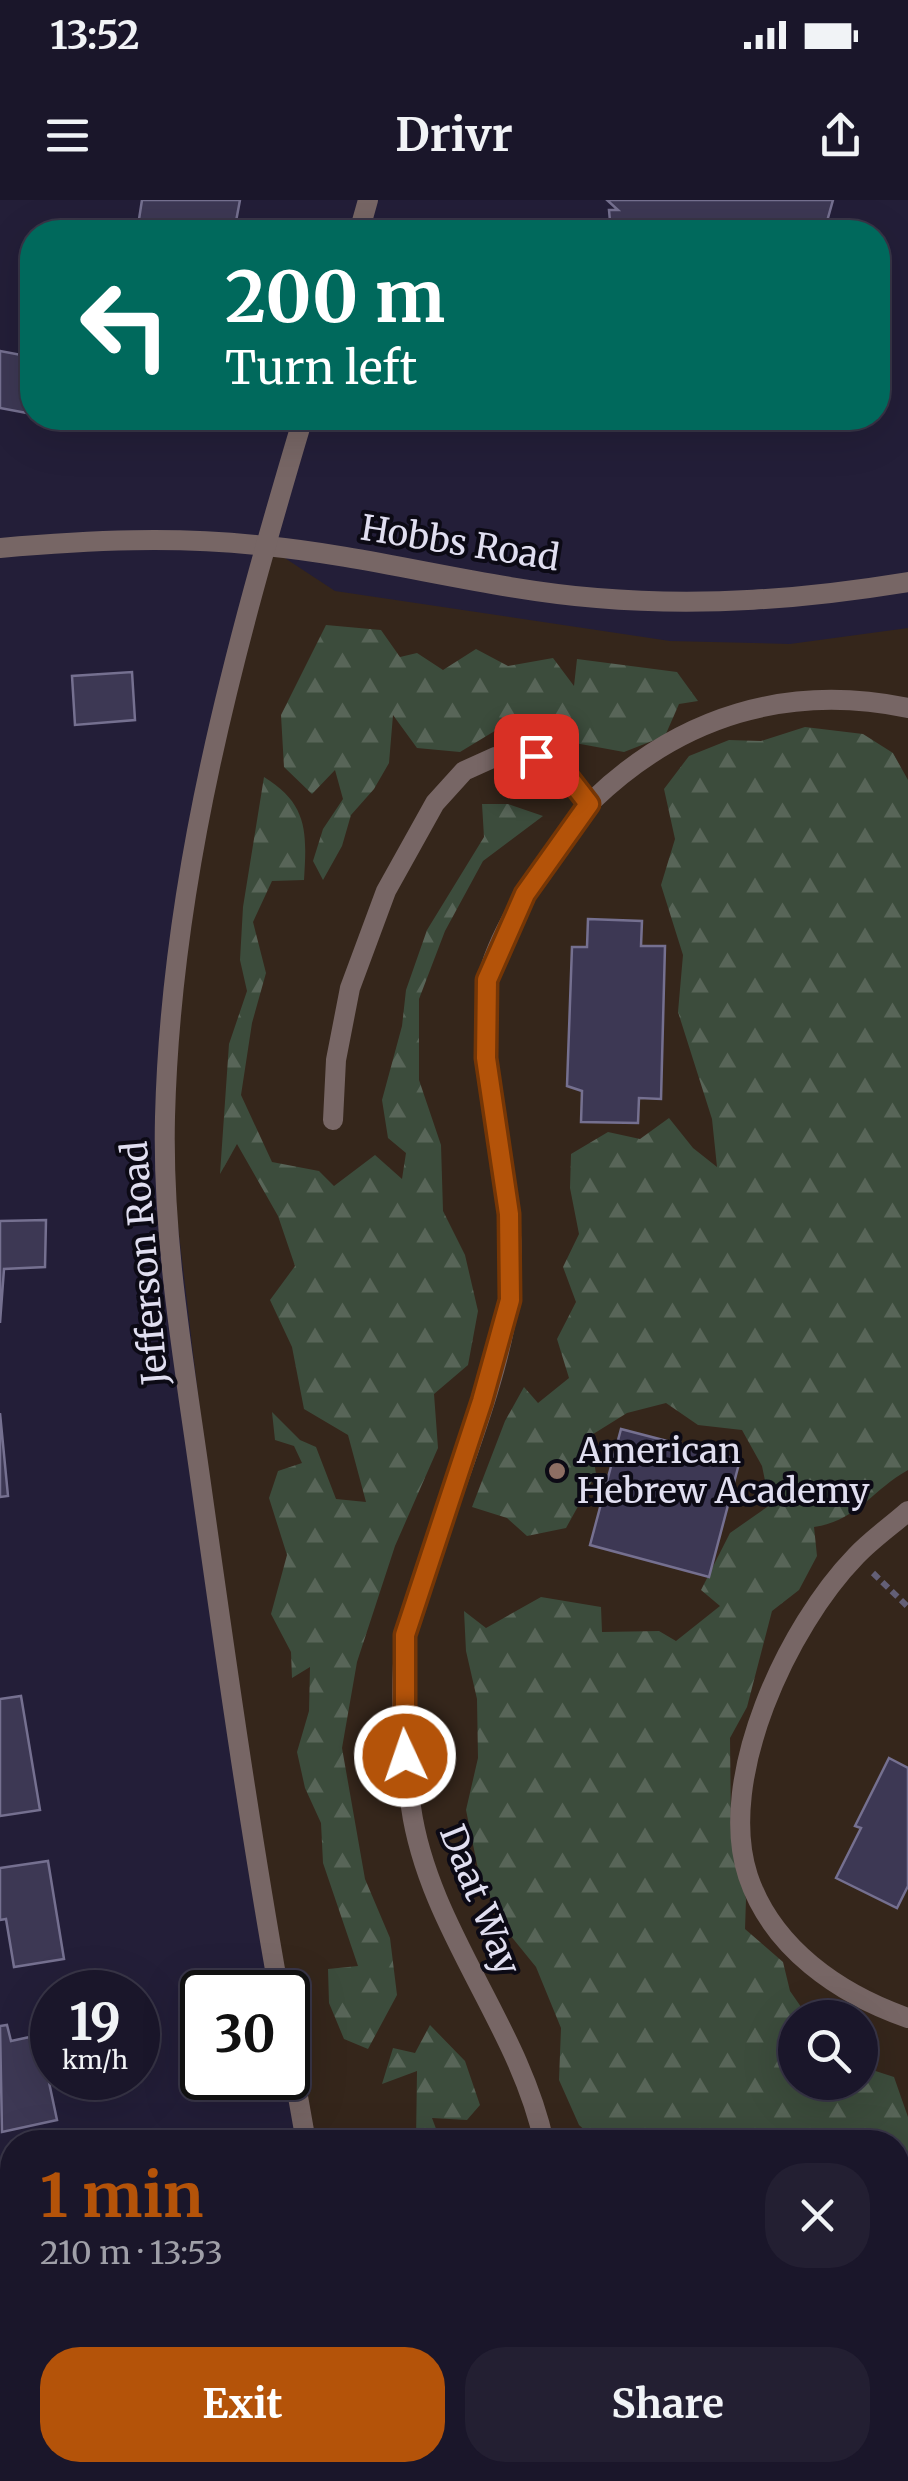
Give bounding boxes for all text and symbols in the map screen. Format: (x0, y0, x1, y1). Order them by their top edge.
text: 13:52 (50, 12, 140, 59)
text: Drivr (395, 107, 513, 163)
icon: menu (40, 108, 95, 163)
icon: share (813, 108, 868, 163)
text: 200 m (225, 253, 445, 341)
icon: left (60, 260, 190, 390)
text: Turn left (225, 340, 417, 396)
street label: Hobbs Road (358, 506, 562, 580)
pin (494, 714, 579, 799)
icon: arrive (509, 729, 564, 784)
street label: Jefferson Road (112, 1139, 178, 1388)
place label: American Hebrew Academy (576, 1429, 870, 1513)
marker: American Hebrew Academy (546, 1460, 568, 1482)
position arrow (353, 1704, 457, 1808)
street label: Daat Way (430, 1819, 530, 1982)
speed limit sign: 30 (180, 1970, 310, 2100)
text: 19 (69, 1991, 121, 2054)
map controls (778, 2000, 878, 2100)
button: search (778, 2000, 878, 2100)
text: km/h (62, 2044, 128, 2076)
text: 1 min (40, 2158, 203, 2233)
button: close (765, 2163, 870, 2268)
text: 210 m · 13:53 (40, 2233, 223, 2273)
button: Exit (40, 2347, 445, 2462)
button: Share (465, 2347, 870, 2462)

